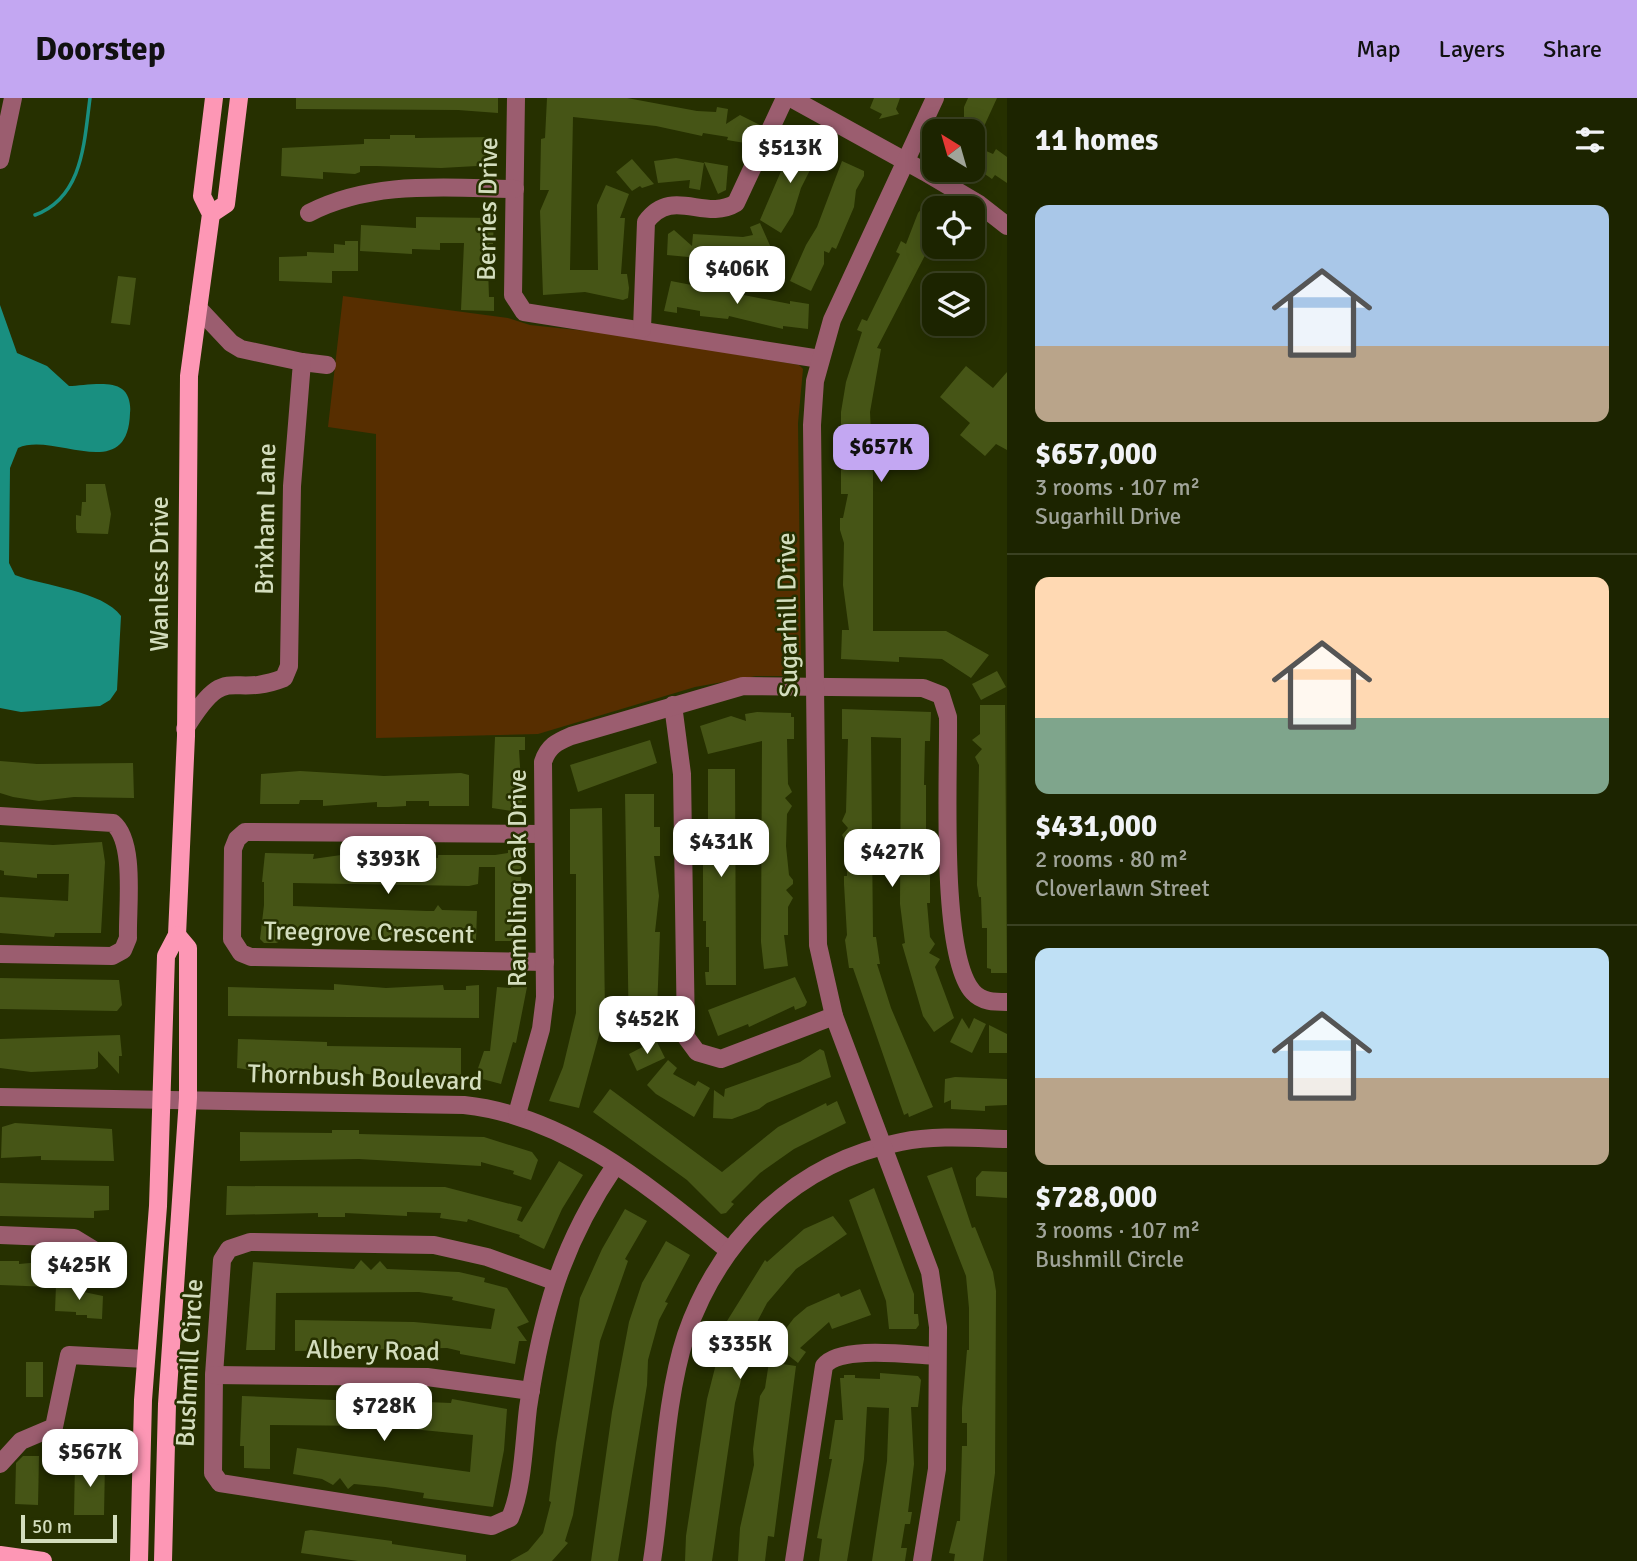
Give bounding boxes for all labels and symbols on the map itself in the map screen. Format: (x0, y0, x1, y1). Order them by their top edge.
north arrow (922, 119, 985, 182)
pin: $513K (741, 126, 839, 185)
street label: Berries Drive (471, 137, 505, 281)
pin: $406K (688, 246, 786, 306)
pin: $657K (832, 424, 930, 484)
street label: Brixham Lane (249, 443, 283, 595)
street label: Wanless Drive (144, 496, 176, 652)
street label: Sugarhill Drive (771, 532, 805, 698)
street label: Rambling Oak Drive (502, 769, 534, 987)
pin: $431K (672, 820, 770, 879)
pin: $427K (843, 830, 941, 889)
pin: $393K (339, 836, 437, 896)
street label: Treegrove Crescent (263, 915, 475, 951)
pin: $452K (598, 996, 696, 1056)
street label: Thornbush Boulevard (247, 1058, 483, 1098)
pin: $425K (30, 1242, 128, 1302)
street label: Bushmill Circle (170, 1278, 210, 1448)
pin: $335K (691, 1322, 789, 1381)
street label: Albery Road (306, 1334, 440, 1368)
pin: $728K (335, 1384, 433, 1443)
pin: $567K (41, 1430, 139, 1489)
scale bar (21, 1512, 117, 1544)

